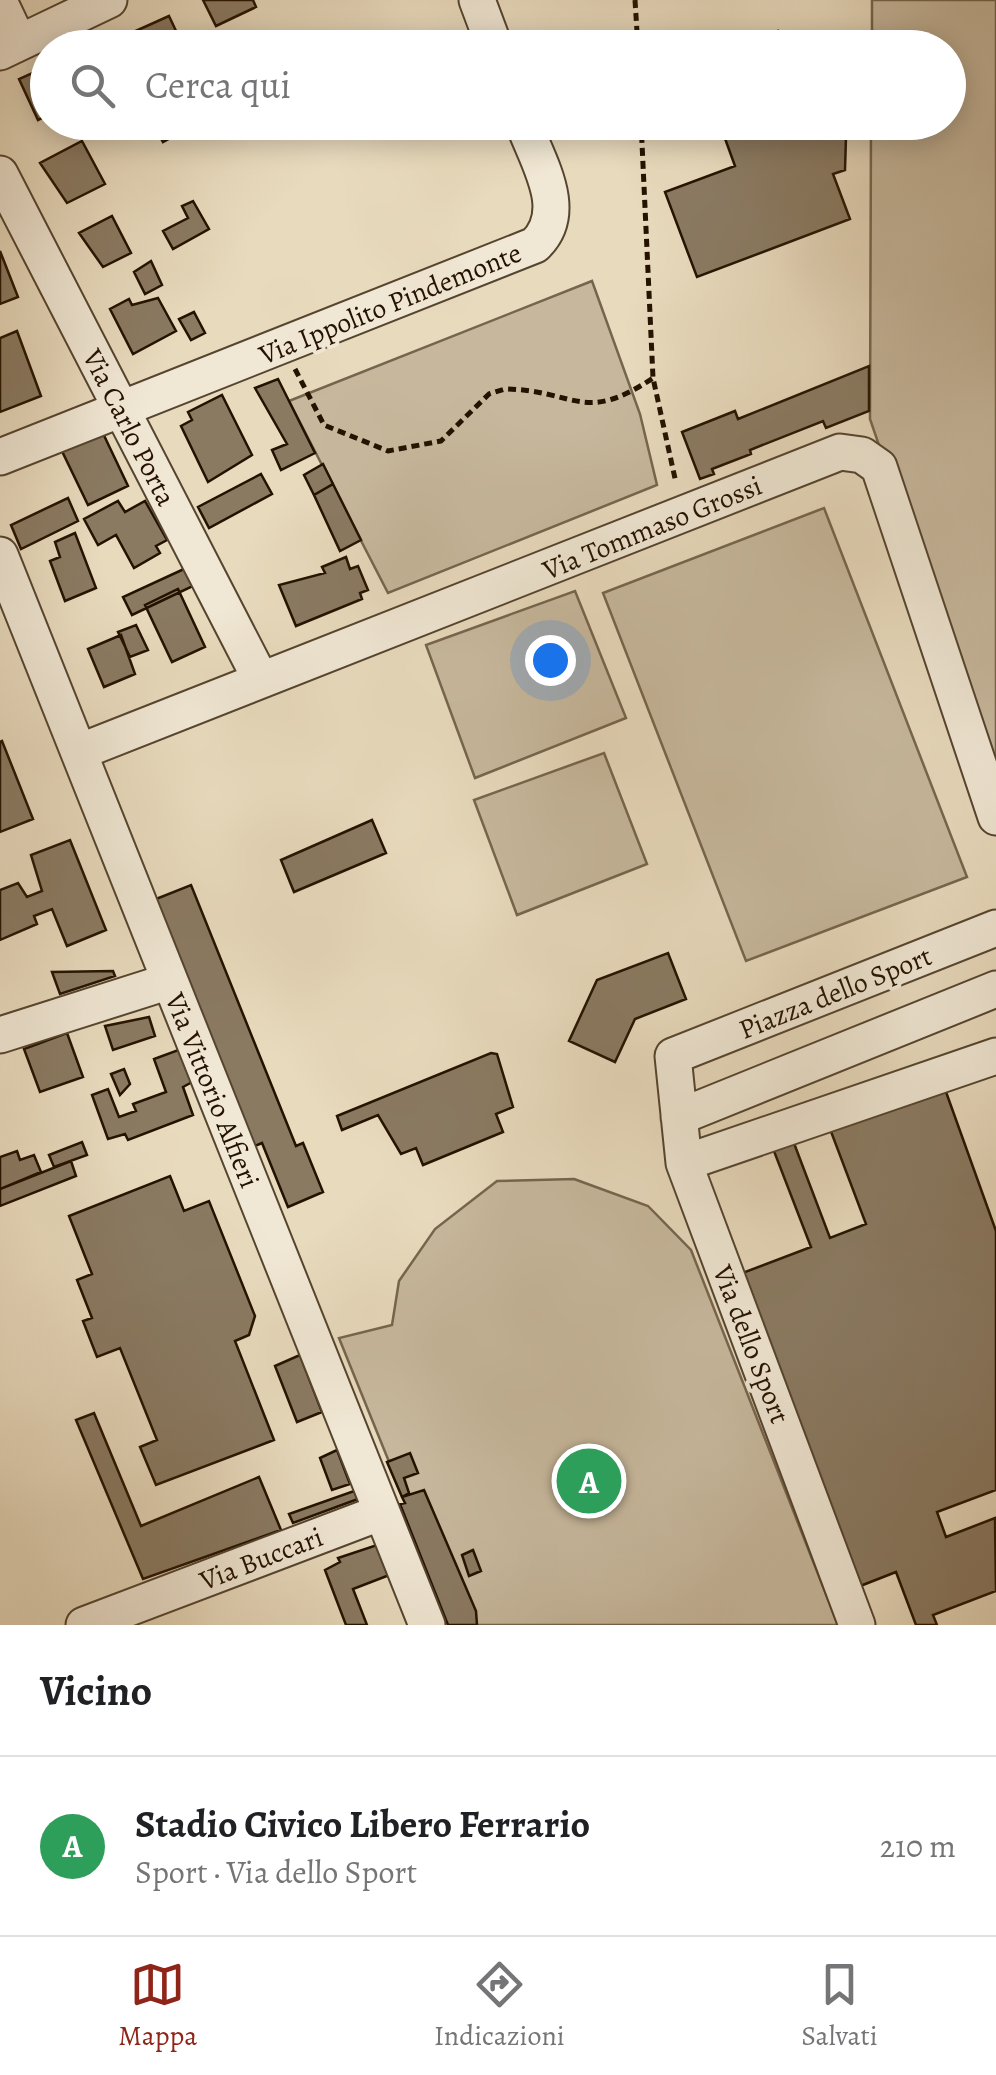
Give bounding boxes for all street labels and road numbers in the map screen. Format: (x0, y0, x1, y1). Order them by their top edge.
street label: Via Ippolito Pindemonte (253, 234, 527, 374)
street label: Via Carlo Porta (73, 342, 185, 512)
street label: Via Tommaso Grossi (536, 467, 768, 590)
street label: Piazza dello Sport (733, 937, 937, 1049)
street label: Via Vittorio Alfieri (155, 986, 268, 1193)
street label: Via dello Sport (703, 1259, 799, 1429)
street label: Via Buccari (193, 1518, 328, 1600)

